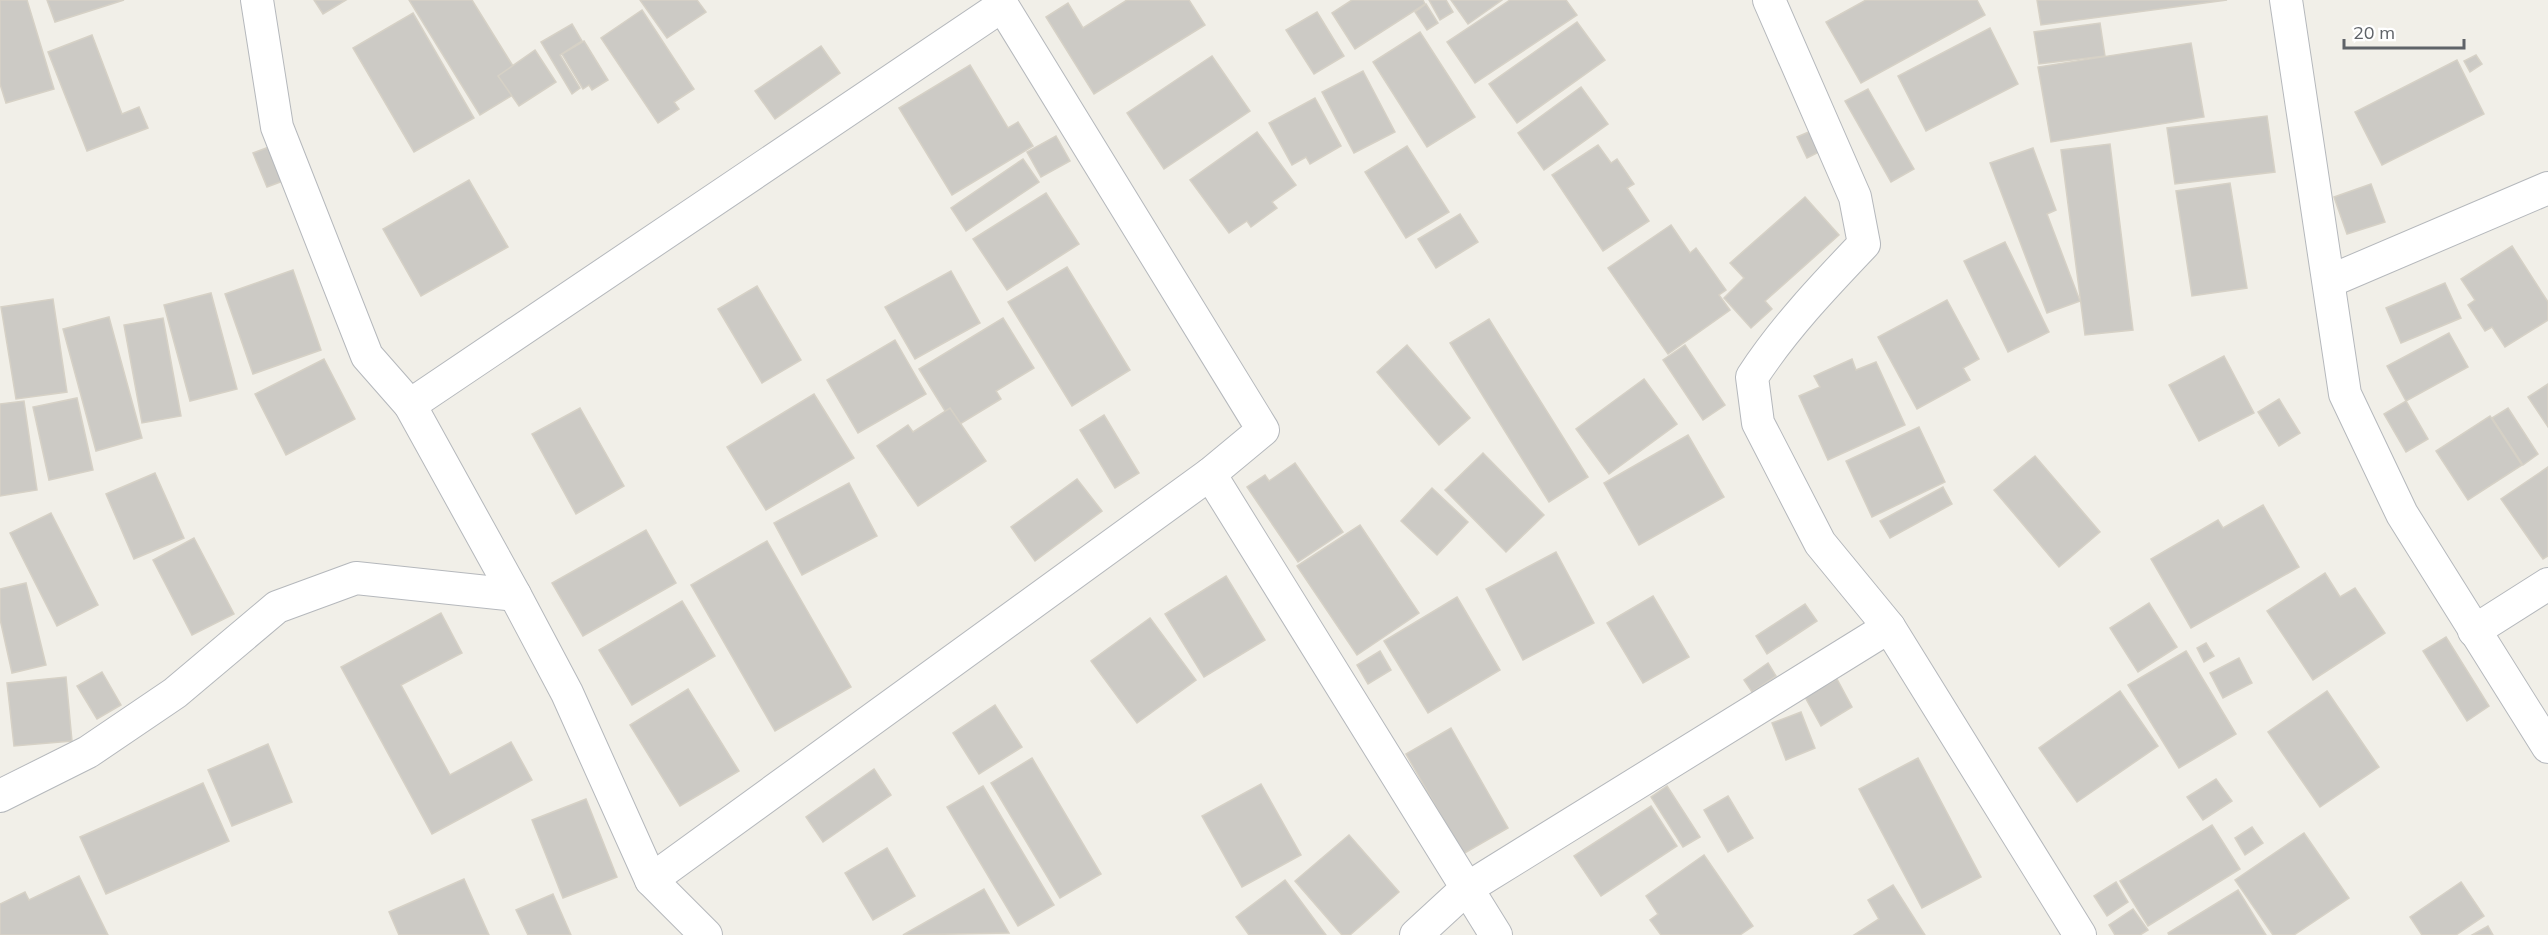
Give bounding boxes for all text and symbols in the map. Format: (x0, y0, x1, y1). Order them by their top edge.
scale bar (2344, 12, 2464, 50)
text: 20 m (2353, 21, 2395, 44)

